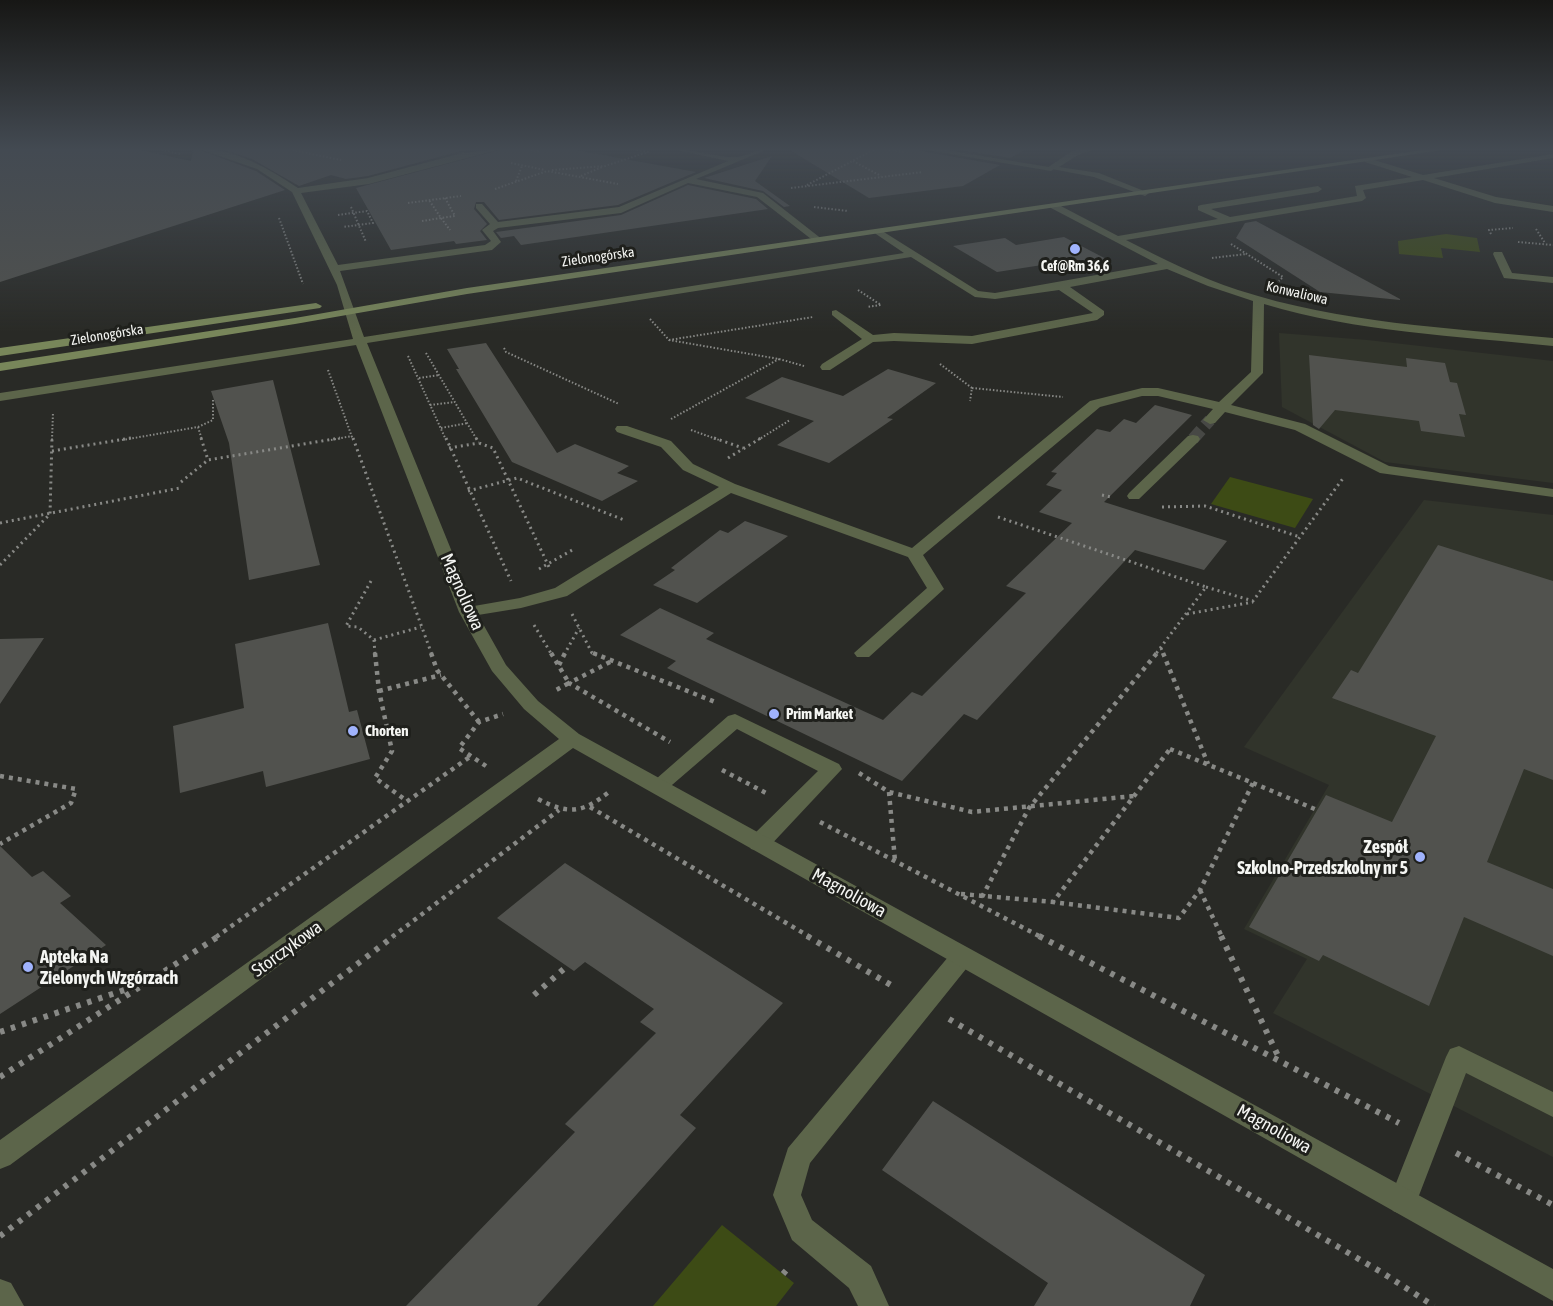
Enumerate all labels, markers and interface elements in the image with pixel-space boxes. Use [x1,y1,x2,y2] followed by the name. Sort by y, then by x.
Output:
[1068,242,1082,256] marker: Cef@Rm 36,6
[560,244,636,270] street label: Zielonogórska
[1041,259,1109,275] place label: Cef@Rm 36,6
[1265,278,1329,308] street label: Konwaliowa
[69,321,145,349] street label: Zielonogórska
[436,550,488,634] street label: Magnoliowa
[786,705,853,723] place label: Prim Market
[767,707,781,721] marker: Prim Market
[365,722,409,740] place label: Chorten
[346,724,360,738] marker: Chorten
[1237,836,1408,878] place label: Zespół Szkolno-Przedszkolny nr 5
[1413,850,1427,864] marker: Zespół Szkolno-Przedszkolny nr 5
[808,864,890,922] street label: Magnoliowa
[248,916,326,982] street label: Storczykowa
[40,946,178,988] place label: Apteka Na Zielonych Wzgórzach
[21,960,35,974] marker: Apteka Na Zielonych Wzgórzach
[1233,1100,1315,1158] street label: Magnoliowa

